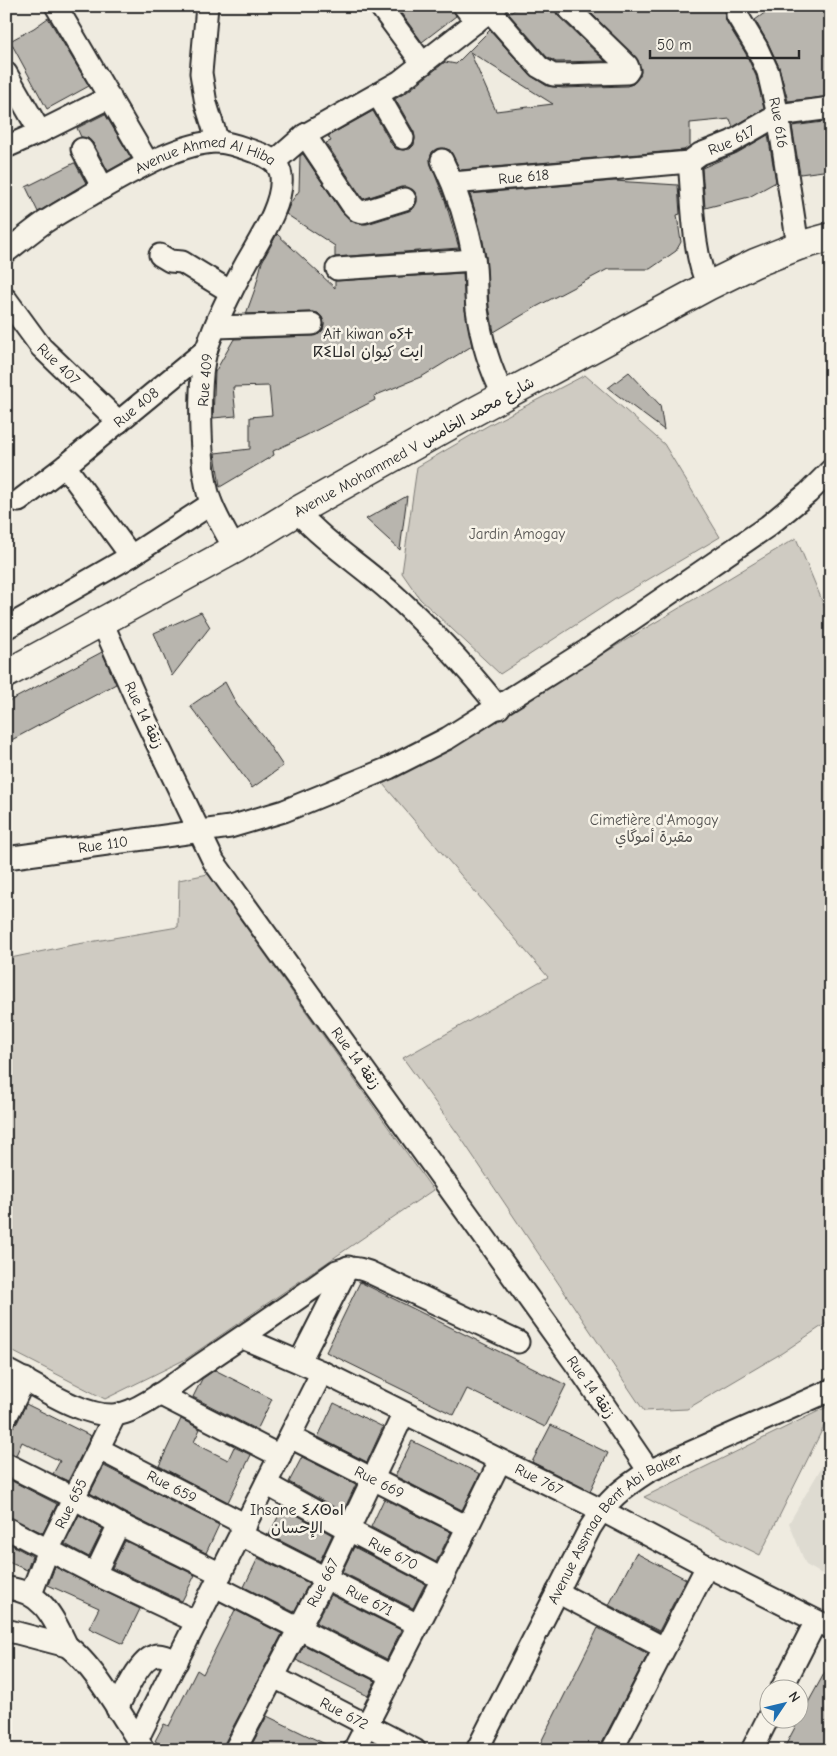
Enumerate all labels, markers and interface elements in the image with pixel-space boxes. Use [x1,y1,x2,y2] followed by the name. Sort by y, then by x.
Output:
[650,28,798,60] scale bar
[657,36,692,54] text: 50 m
[765,95,792,149] street label: Rue 616
[705,121,758,159] street label: Rue 617
[132,133,280,177] street label: Avenue Ahmed Al Hiba
[498,165,550,188] street label: Rue 618
[313,325,423,362] district label: Ait kiwan ⴰⵢⵜ ⴽⵉⵡⴰⵏ ايت كيوان
[34,339,84,389] street label: Rue 407
[194,353,216,407] street label: Rue 409
[291,373,538,522] street label: Avenue Mohammed V شارع محمد الخامس
[110,383,162,431] street label: Rue 408
[469,525,565,543] park label: Jardin Amogay
[121,679,167,751] street label: Rue 14 زنقة
[590,811,718,848] park label: Cimetière d'Amogay مقبرة أموگاي
[77,832,129,857] street label: Rue 110
[328,1024,384,1092] street label: Rue 14 زنقة
[563,1352,619,1422] street label: Rue 14 زنقة
[544,1449,685,1607] street label: Avenue Assmaa Bent Abi Baker
[512,1460,566,1499] street label: Rue 767
[351,1462,407,1502] street label: Rue 669
[144,1466,200,1507] street label: Rue 659
[51,1476,91,1532] street label: Rue 655
[250,1501,344,1538] district label: Ihsane ⵉⵃⵙⴰⵏ الإحسان
[365,1533,421,1574] street label: Rue 670
[303,1555,343,1610] street label: Rue 667
[343,1581,396,1620] street label: Rue 671
[760,1678,810,1728] north arrow
[785,1688,804,1705] text: N
[317,1693,372,1733] street label: Rue 672

